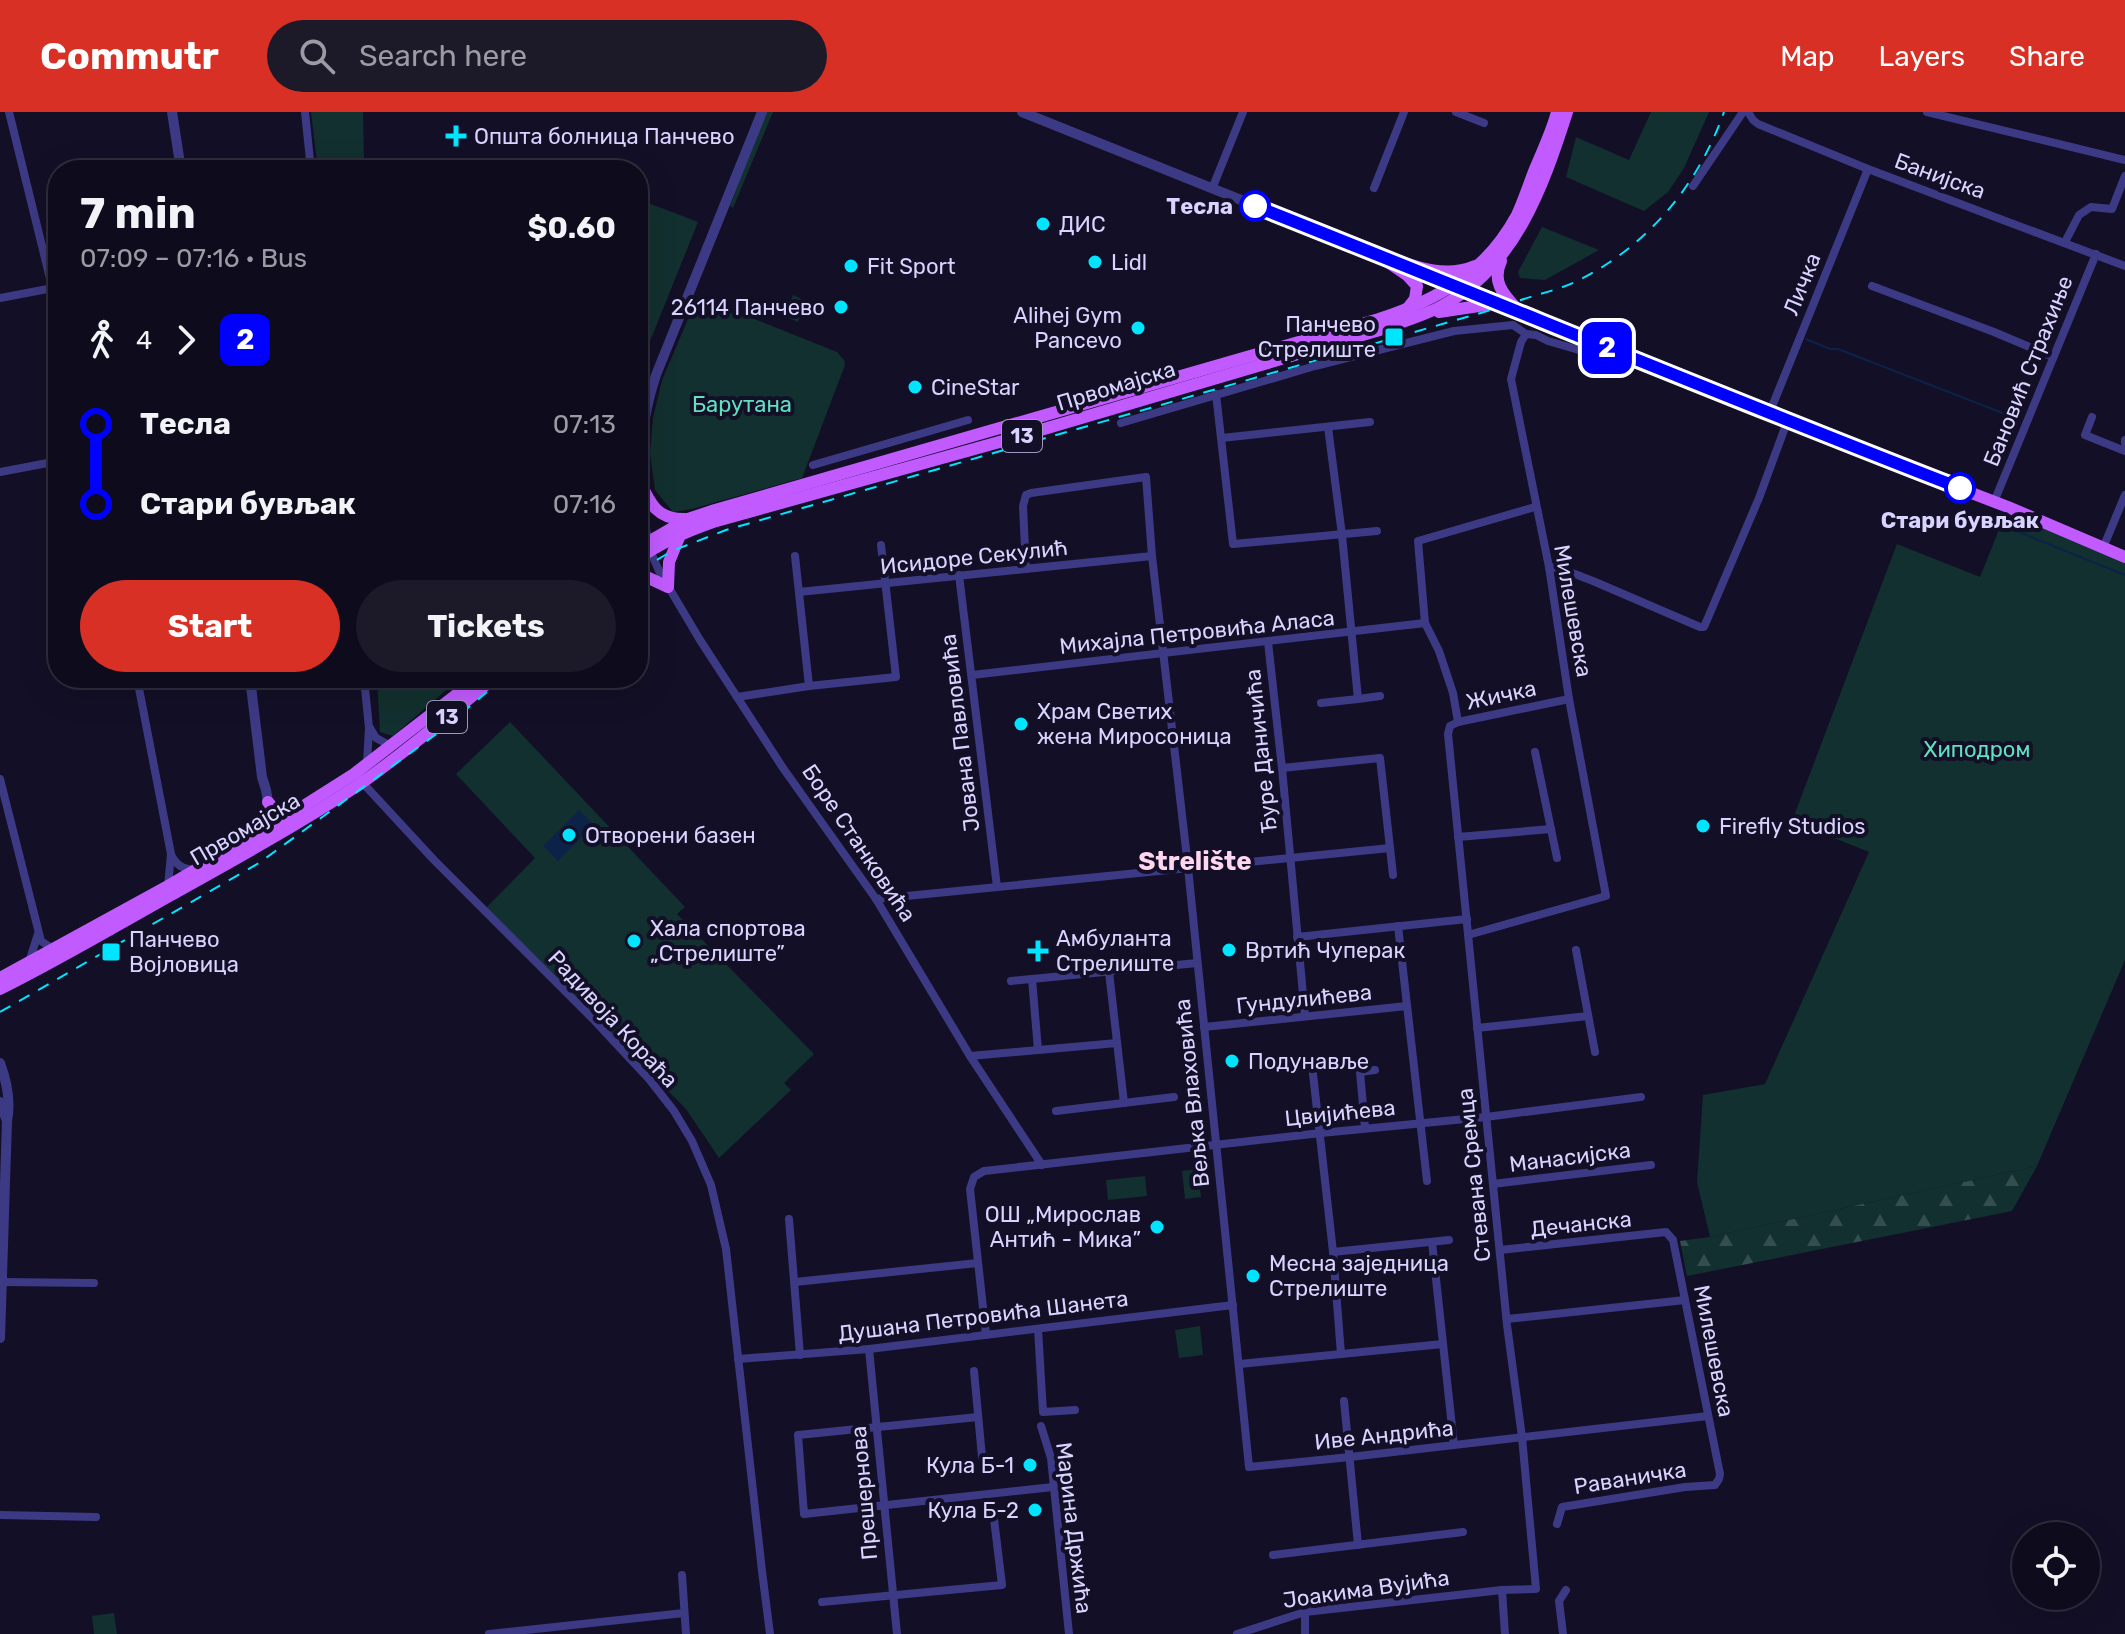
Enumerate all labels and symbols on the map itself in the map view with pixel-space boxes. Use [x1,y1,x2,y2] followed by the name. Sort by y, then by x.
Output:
[474,123,735,150] place label: Општа болница Панчево
[445,125,467,147] marker: Општа болница Панчево
[1891,147,1989,205] street label: Банијска
[1240,191,1270,221] marker: Тесла
[1166,193,1233,220] place label: Тесла
[1059,211,1106,238] place label: ДИС
[1034,215,1052,233] marker: ДИС
[1111,249,1147,276] place label: Lidl
[1777,249,1827,319] street label: Личка
[867,253,956,280] place label: Fit Sport
[1086,253,1104,271] marker: Lidl
[842,257,860,275] marker: Fit Sport
[1977,272,2079,470] street label: Бановић Страхиње
[671,294,825,321] place label: 26114 Панчево
[832,298,850,316] marker: 26114 Панчево
[1013,302,1122,354] place label: Alihej Gym Pancevo
[1258,311,1376,363] place label: Панчево Стрелиште
[1129,319,1147,337] marker: Alihej Gym Pancevo
[1581,322,1633,374] line badge: 2
[1383,326,1405,348] marker: Панчево Стрелиште
[1053,355,1179,417] street label: Првомајска
[931,374,1020,401] place label: CineStar
[906,378,924,396] marker: CineStar
[692,391,792,418] park label: Барутана
[1002,420,1042,452] road number: 13
[1945,473,1975,503] marker: Стари бувљак
[1881,507,2039,534] place label: Стари бувљак
[879,534,1069,580] street label: Исидоре Секулић
[1548,543,1598,679] street label: Милешевска
[1058,604,1336,660] street label: Михајла Петровића Аласа
[934,633,986,833] street label: Јована Павловића
[1239,668,1283,834] street label: Ђуре Даничића
[1463,674,1539,716] street label: Жичка
[1037,698,1232,750] place label: Храм Светих жена Миросоница
[427,701,467,733] road number: 13
[1012,715,1030,733] marker: Храм Светих жена Миросоница
[1924,736,2030,763] park label: Хиподром
[796,759,922,927] street label: Боре Станковића
[185,787,305,871] street label: Првомајска
[1719,813,1865,840] place label: Firefly Studios
[1694,817,1712,835] marker: Firefly Studios
[585,822,756,849] place label: Отворени базен
[560,826,578,844] marker: Отворени базен
[1138,846,1252,877] district label: Strelište
[650,915,806,967] place label: Хала спортова „Стрелиште”
[1056,925,1174,977] place label: Амбуланта Стрелиште
[129,926,239,978] place label: Панчево Војловица
[625,932,643,950] marker: Хала спортова „Стрелиште”
[1245,937,1405,964] place label: Вртић Чуперак
[1027,940,1049,962] marker: Амбуланта Стрелиште
[100,941,122,963] marker: Панчево Војловица
[1220,941,1238,959] marker: Вртић Чуперак
[542,945,684,1093] street label: Радивоја Кораћа
[1235,978,1373,1020] street label: Гундулићева
[1169,998,1215,1188] street label: Вељка Влаховића
[1248,1048,1369,1075] place label: Подунавље
[1223,1052,1241,1070] marker: Подунавље
[1451,1087,1497,1263] street label: Стевана Сремца
[1283,1094,1397,1132] street label: Цвијићева
[1508,1136,1632,1178] street label: Манасијска
[985,1201,1141,1253] place label: ОШ „Мирослав Антић - Мика”
[1529,1205,1633,1243] street label: Дечанска
[1148,1218,1166,1236] marker: ОШ „Мирослав Антић - Мика”
[1269,1250,1449,1302] place label: Месна заједница Стрелиште
[1244,1267,1262,1285] marker: Месна заједница Стрелиште
[1688,1283,1740,1419] street label: Милешевска
[836,1285,1130,1347] street label: Душана Петровића Шанета
[1313,1414,1455,1456] street label: Иве Андрића
[845,1425,883,1561] street label: Прешернова
[1050,1441,1098,1615] street label: Марина Држића
[926,1452,1014,1479] place label: Кула Б-1
[1021,1456,1039,1474] marker: Кула Б-1
[1572,1456,1688,1500] street label: Раваничка
[928,1497,1019,1524] place label: Кула Б-2
[1026,1501,1044,1519] marker: Кула Б-2
[1281,1564,1451,1614] street label: Јоакима Вујића

